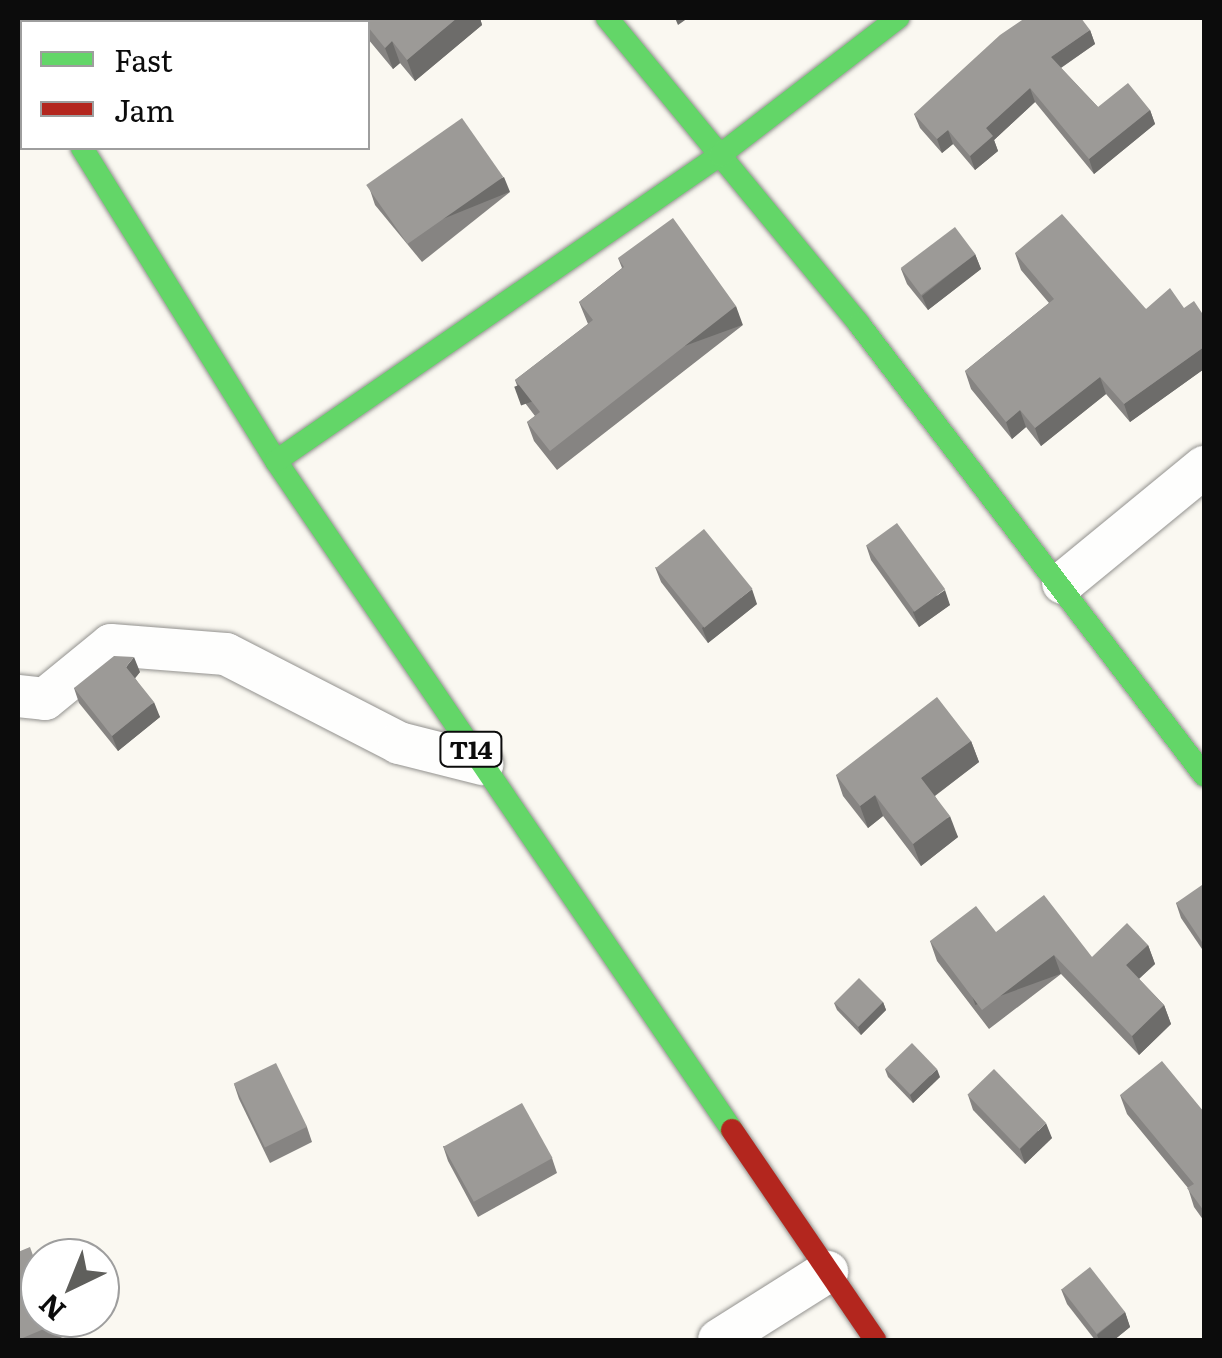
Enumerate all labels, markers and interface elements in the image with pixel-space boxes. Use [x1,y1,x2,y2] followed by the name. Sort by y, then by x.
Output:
[20,20,370,150] legend
[114,37,173,81] text: Fast
[114,87,174,131] text: Jam
[438,729,504,769] road number: T14
[20,1238,120,1338] north arrow
[28,1285,74,1332] text: N

